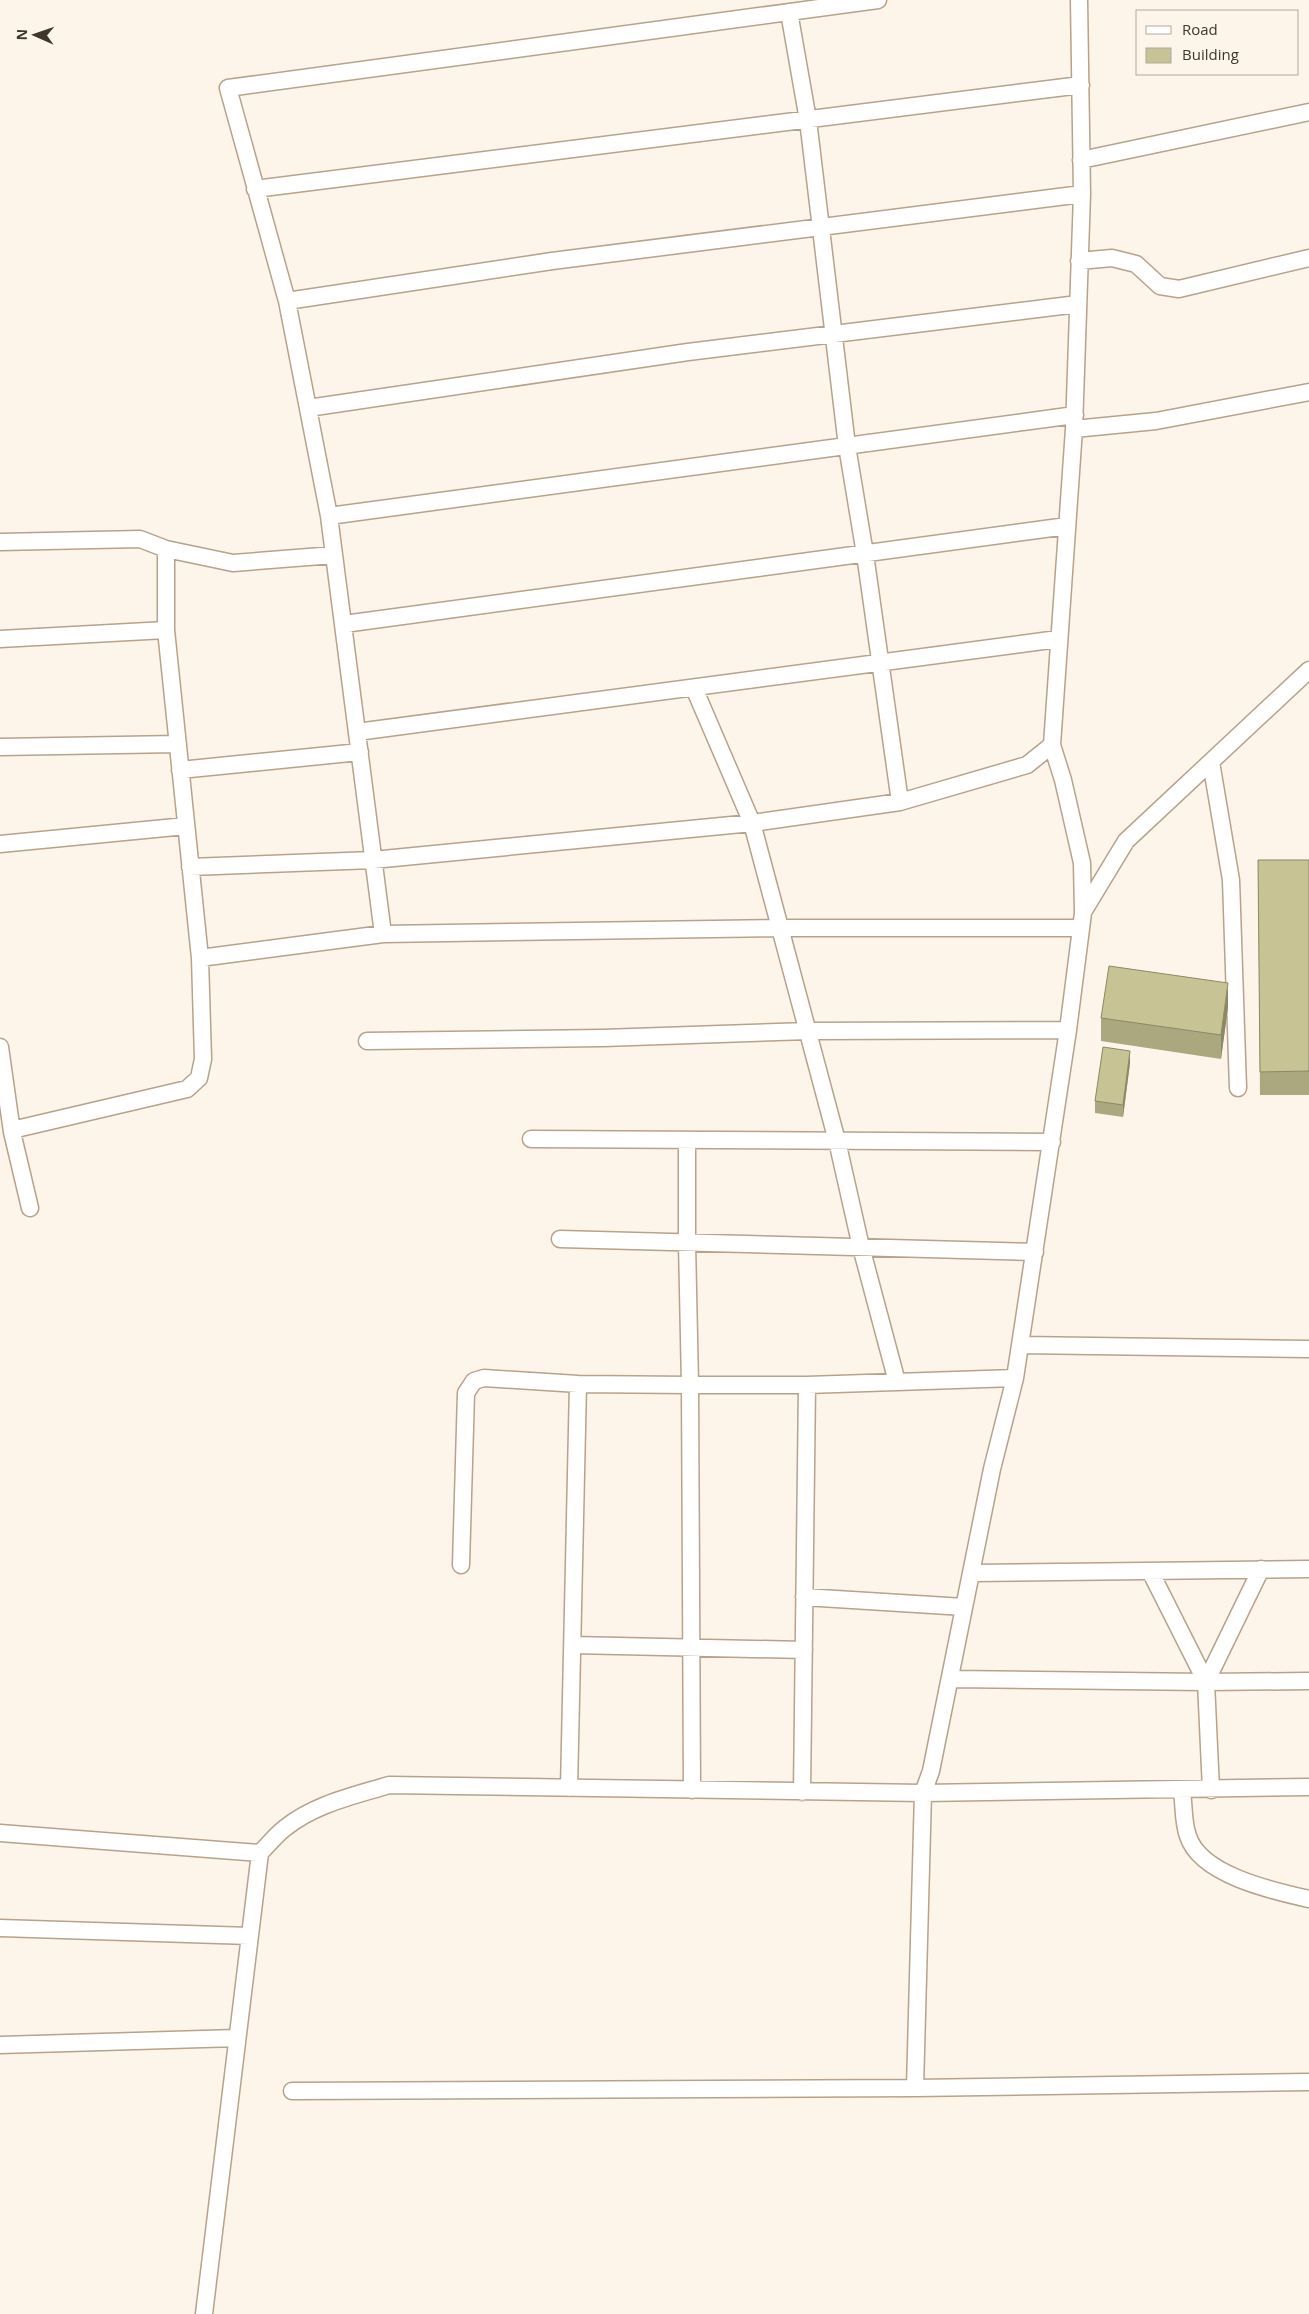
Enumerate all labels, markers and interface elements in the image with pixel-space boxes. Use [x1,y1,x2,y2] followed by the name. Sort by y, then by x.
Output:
[10,10,60,60] north arrow
[1136,10,1299,75] legend
[1182,19,1218,39] text: Road
[12,29,31,41] text: N
[1182,44,1239,64] text: Building

